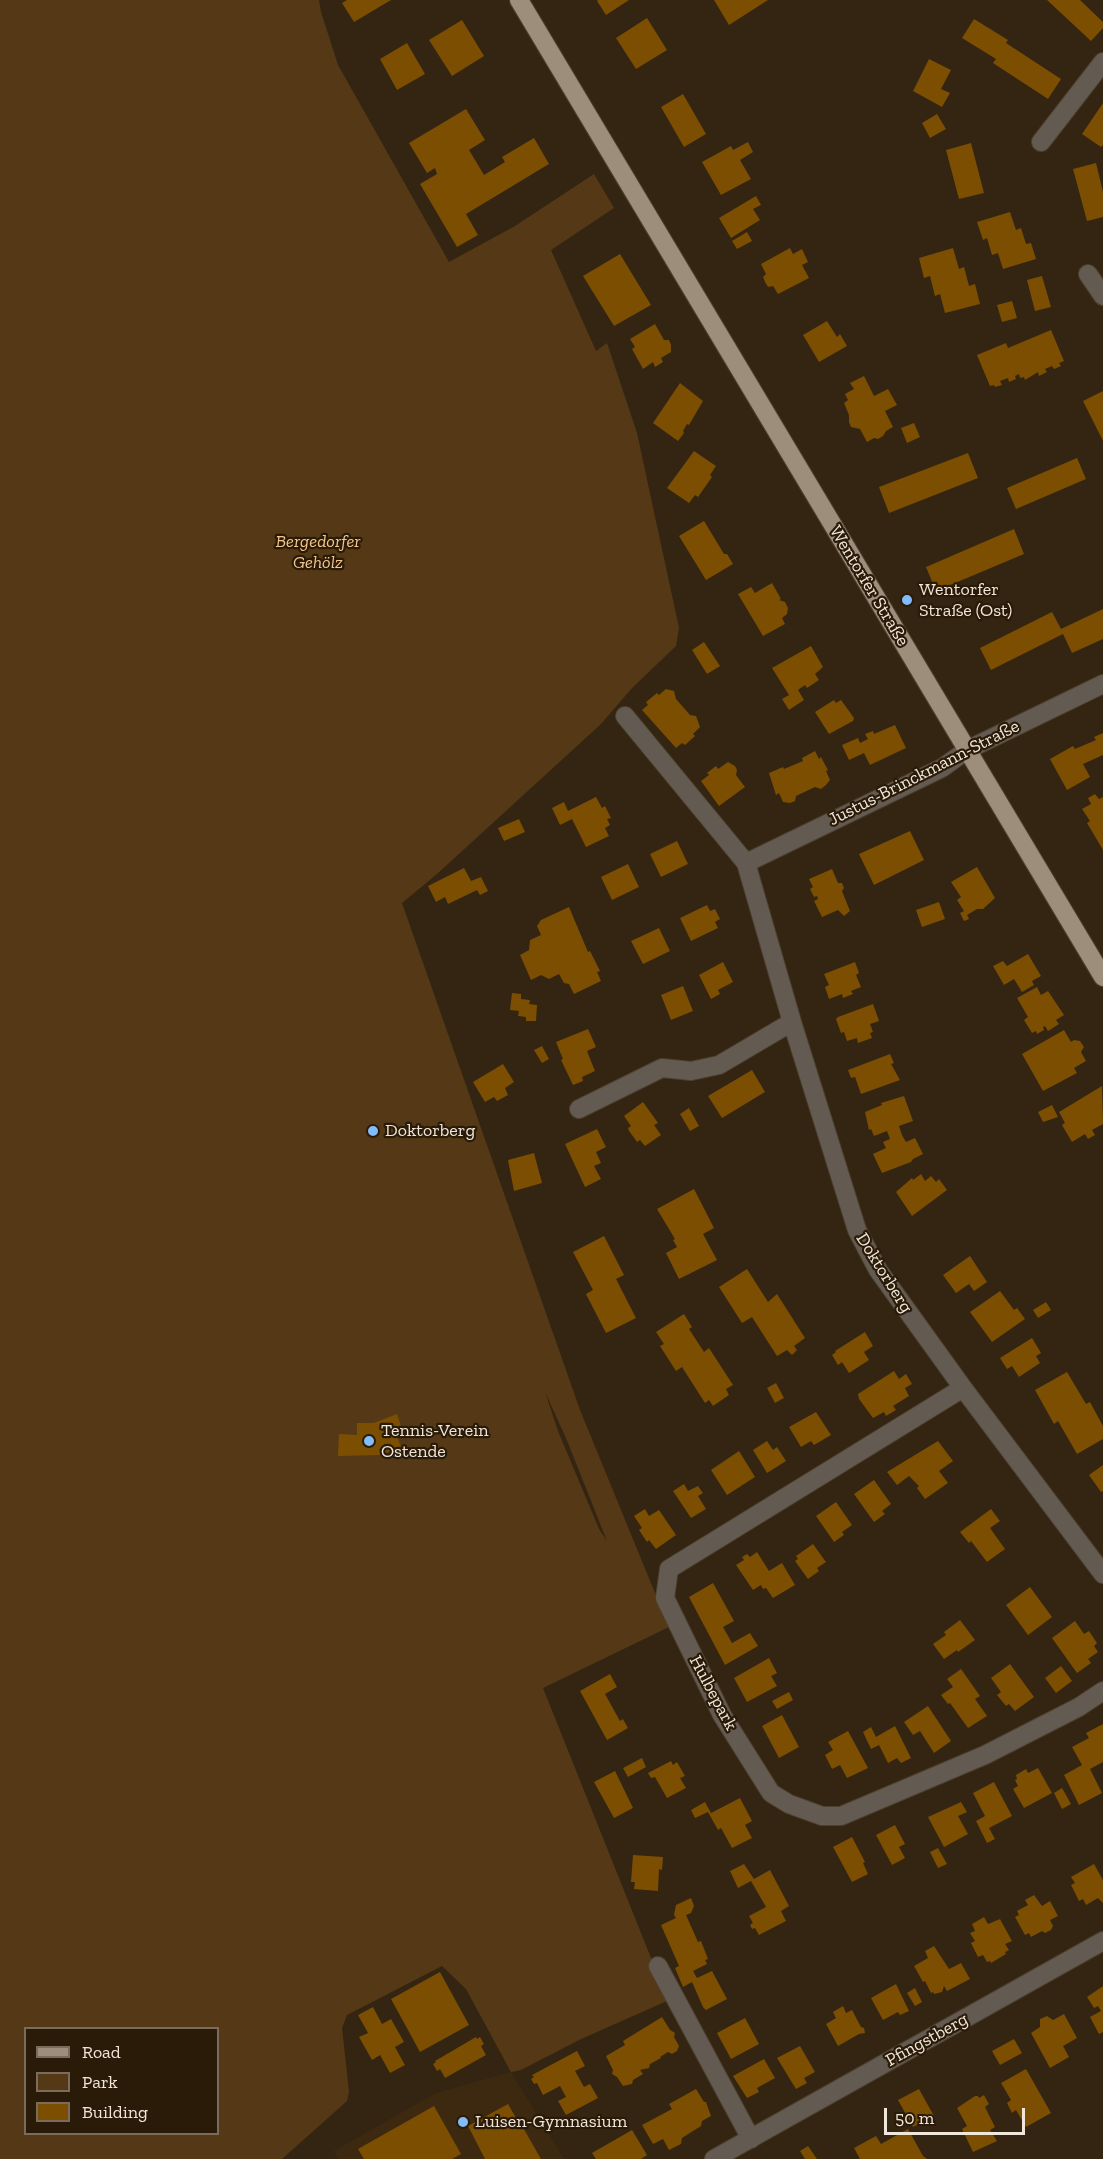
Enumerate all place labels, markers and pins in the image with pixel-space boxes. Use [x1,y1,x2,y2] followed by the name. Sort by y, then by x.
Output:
[919,579,1012,622] place label: Wentorfer Straße (Ost)
[900,593,914,607] marker: Wentorfer Straße (Ost)
[385,1120,475,1142] place label: Doktorberg
[366,1124,380,1138] marker: Doktorberg
[381,1420,489,1462] place label: Tennis-Verein Ostende
[362,1434,376,1448] marker: Tennis-Verein Ostende
[475,2111,627,2133] place label: Luisen-Gymnasium
[456,2115,470,2129] marker: Luisen-Gymnasium

